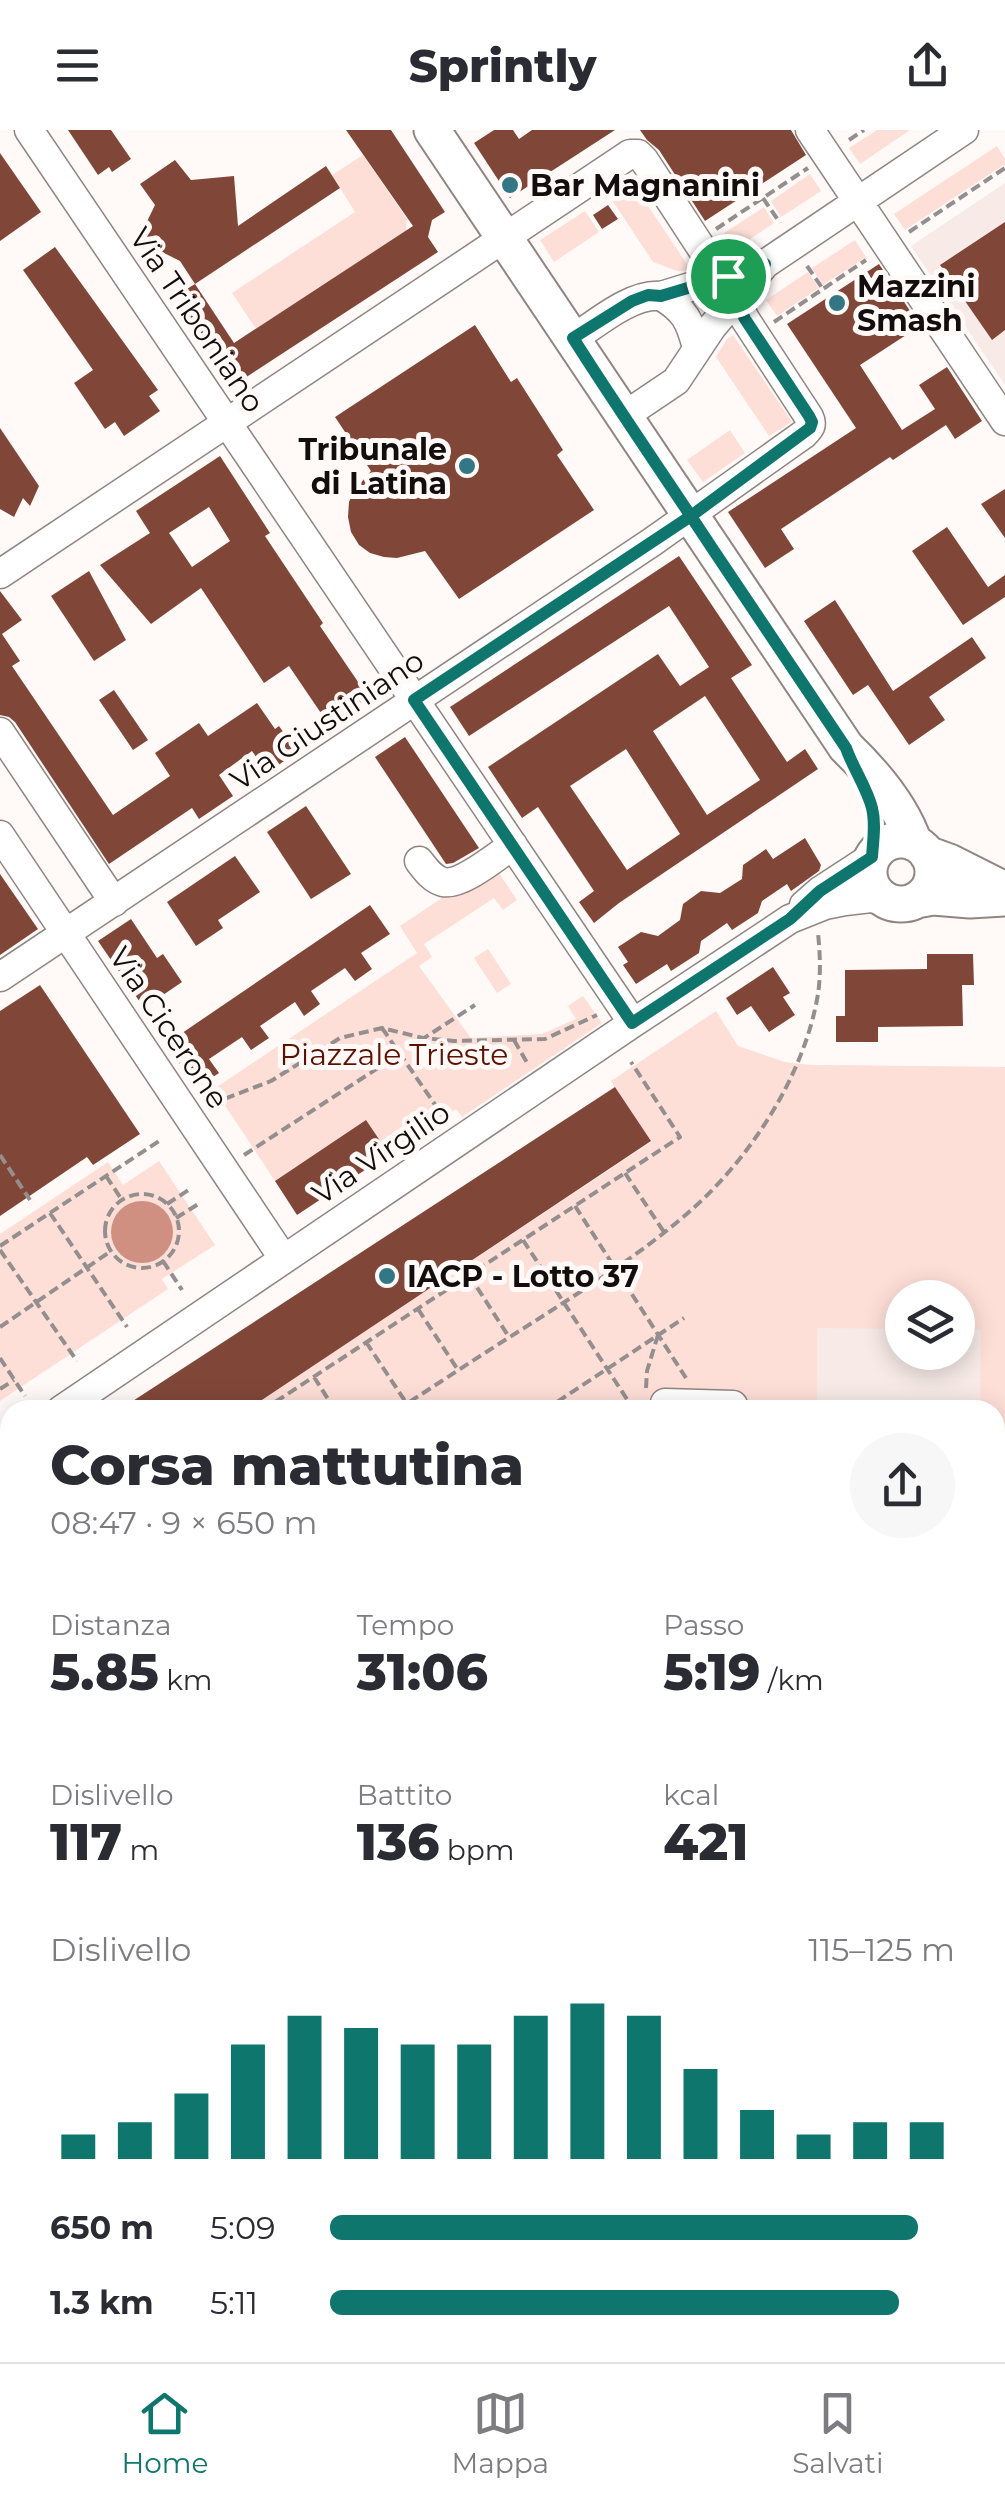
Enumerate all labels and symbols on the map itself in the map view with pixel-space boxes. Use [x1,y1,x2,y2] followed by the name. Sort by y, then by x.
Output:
[530,167,760,204] place label: Bar Magnanini
[499,174,521,196] marker: Bar Magnanini
[122,221,272,419] street label: Via Triboniano
[686,234,771,319] pin
[857,268,976,339] place label: Mazzini Smash
[826,292,848,314] marker: Mazzini Smash
[298,431,447,502] place label: Tribunale di Latina
[456,455,478,477] marker: Tribunale di Latina
[223,642,431,798] street label: Via Giustiniano
[101,940,237,1116] street label: Via Cicerone
[280,1036,508,1073] park label: Piazzale Trieste
[305,1094,457,1212] street label: Via Virgilio
[407,1258,639,1295] place label: IACP - Lotto 37
[376,1265,398,1287] marker: IACP - Lotto 37

